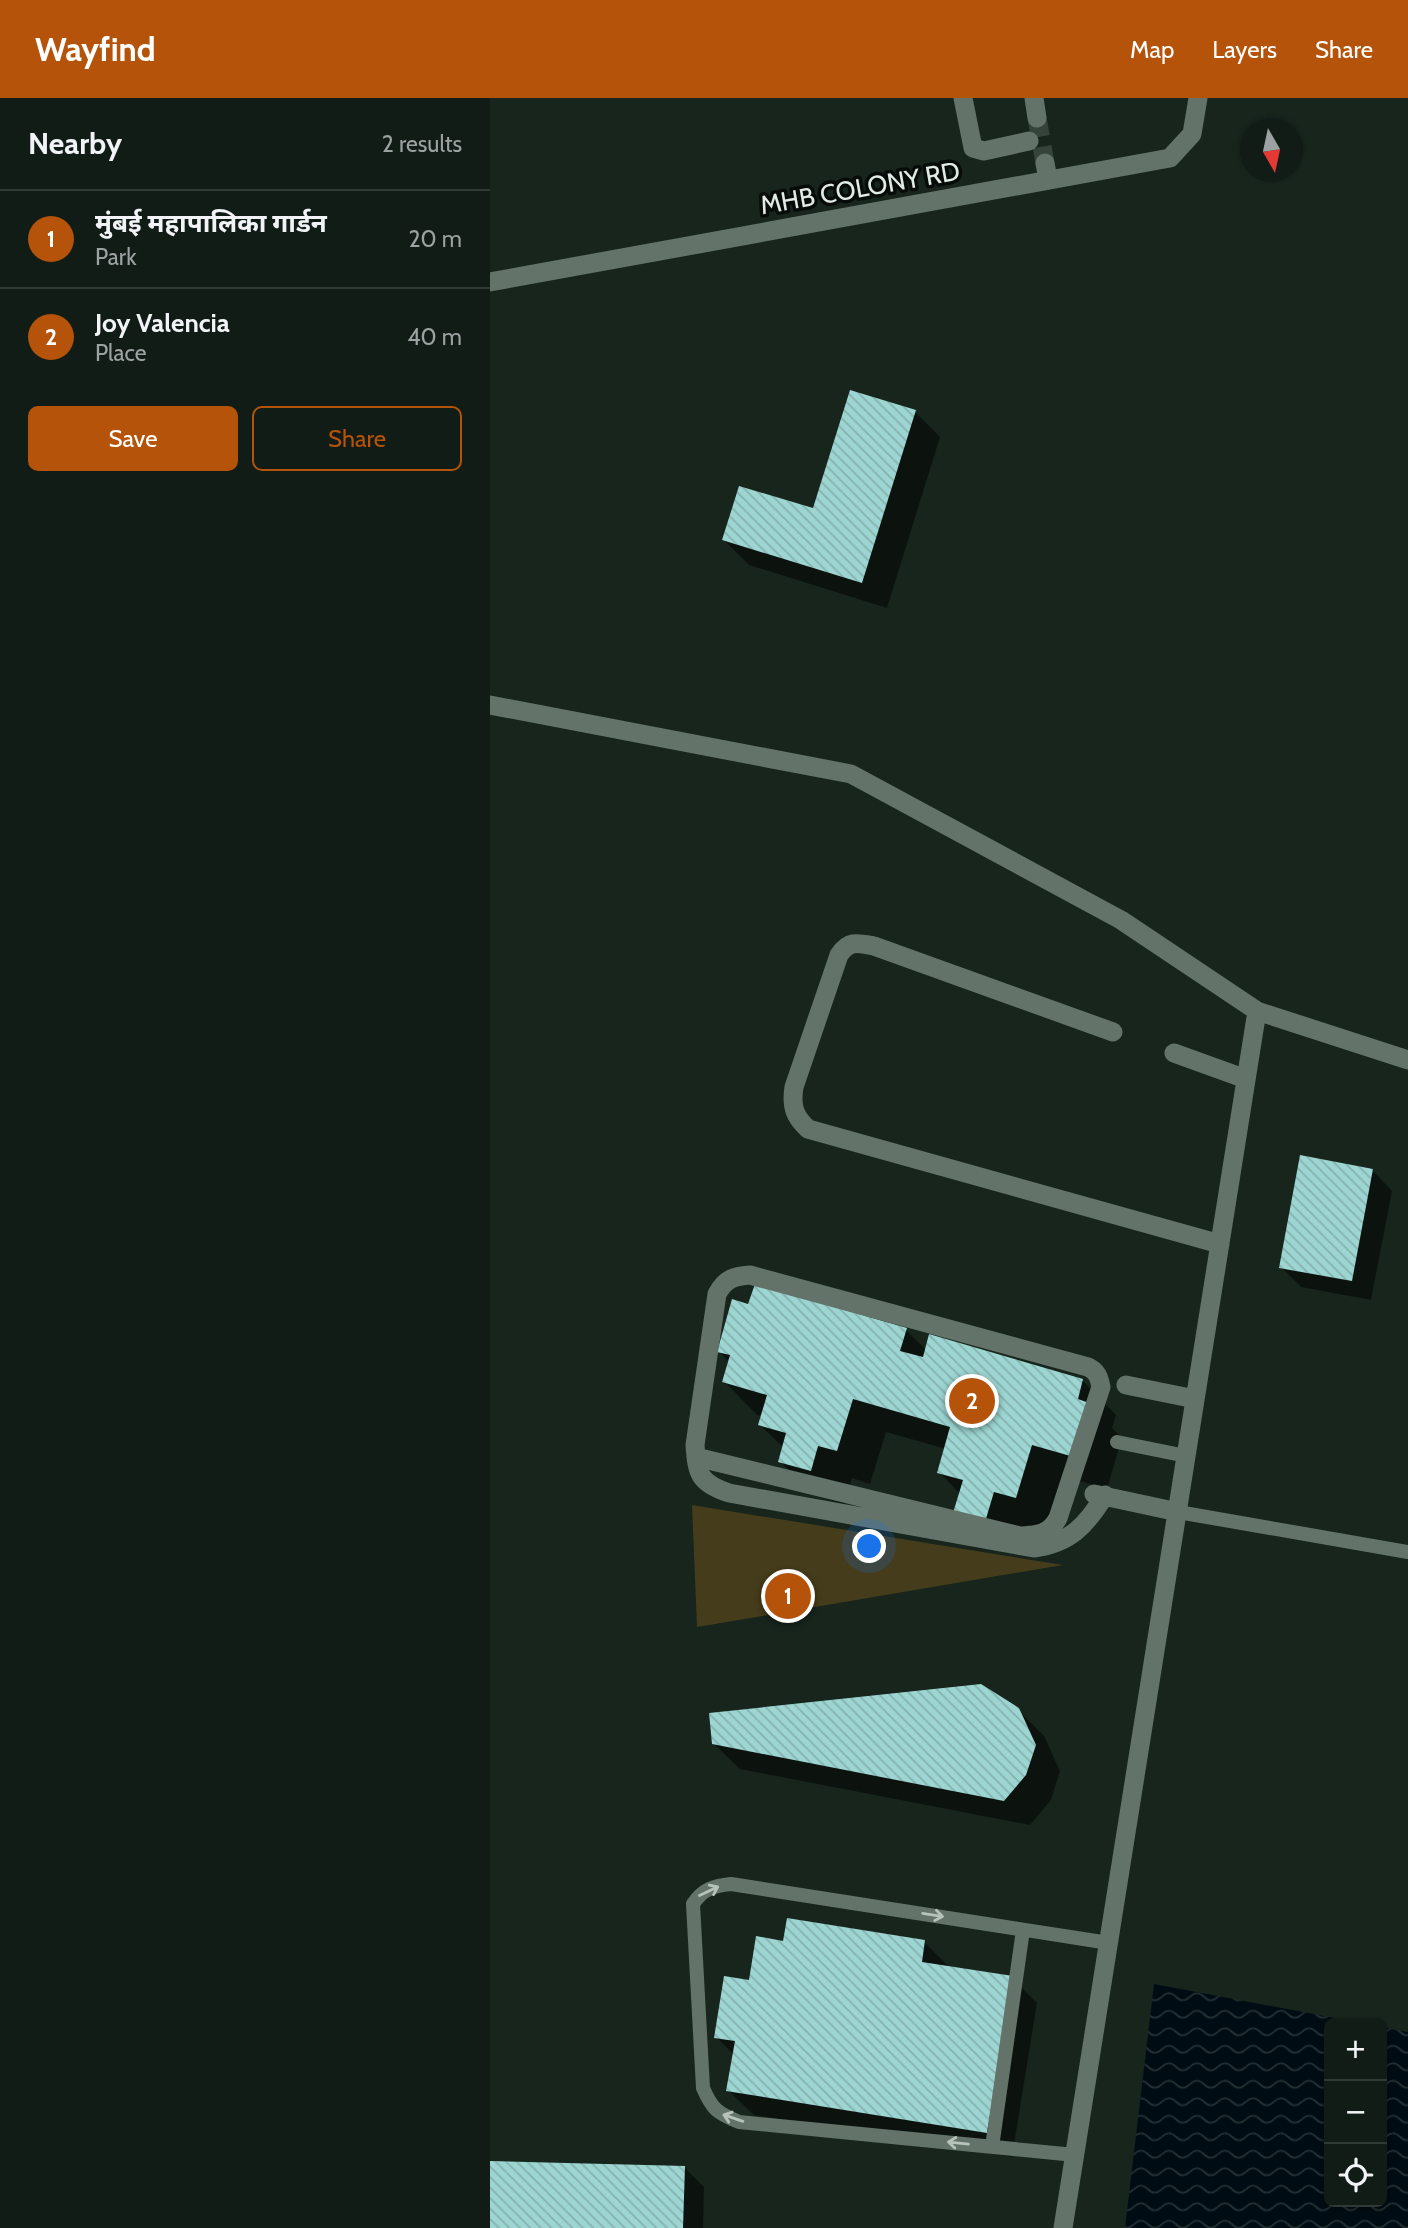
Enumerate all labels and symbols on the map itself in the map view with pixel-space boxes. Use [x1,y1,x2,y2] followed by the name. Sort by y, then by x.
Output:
[1240,119,1303,182] north arrow
[758,155,962,221] street label: MHB COLONY RD
[949,1375,995,1427] pin: 2
[852,1529,886,1563] your location
[765,1570,811,1622] pin: 1
[698,1883,719,1897] one-way arrow
[921,1909,944,1922] one-way arrow
[722,2111,744,2123] one-way arrow
[947,2137,970,2150] one-way arrow

